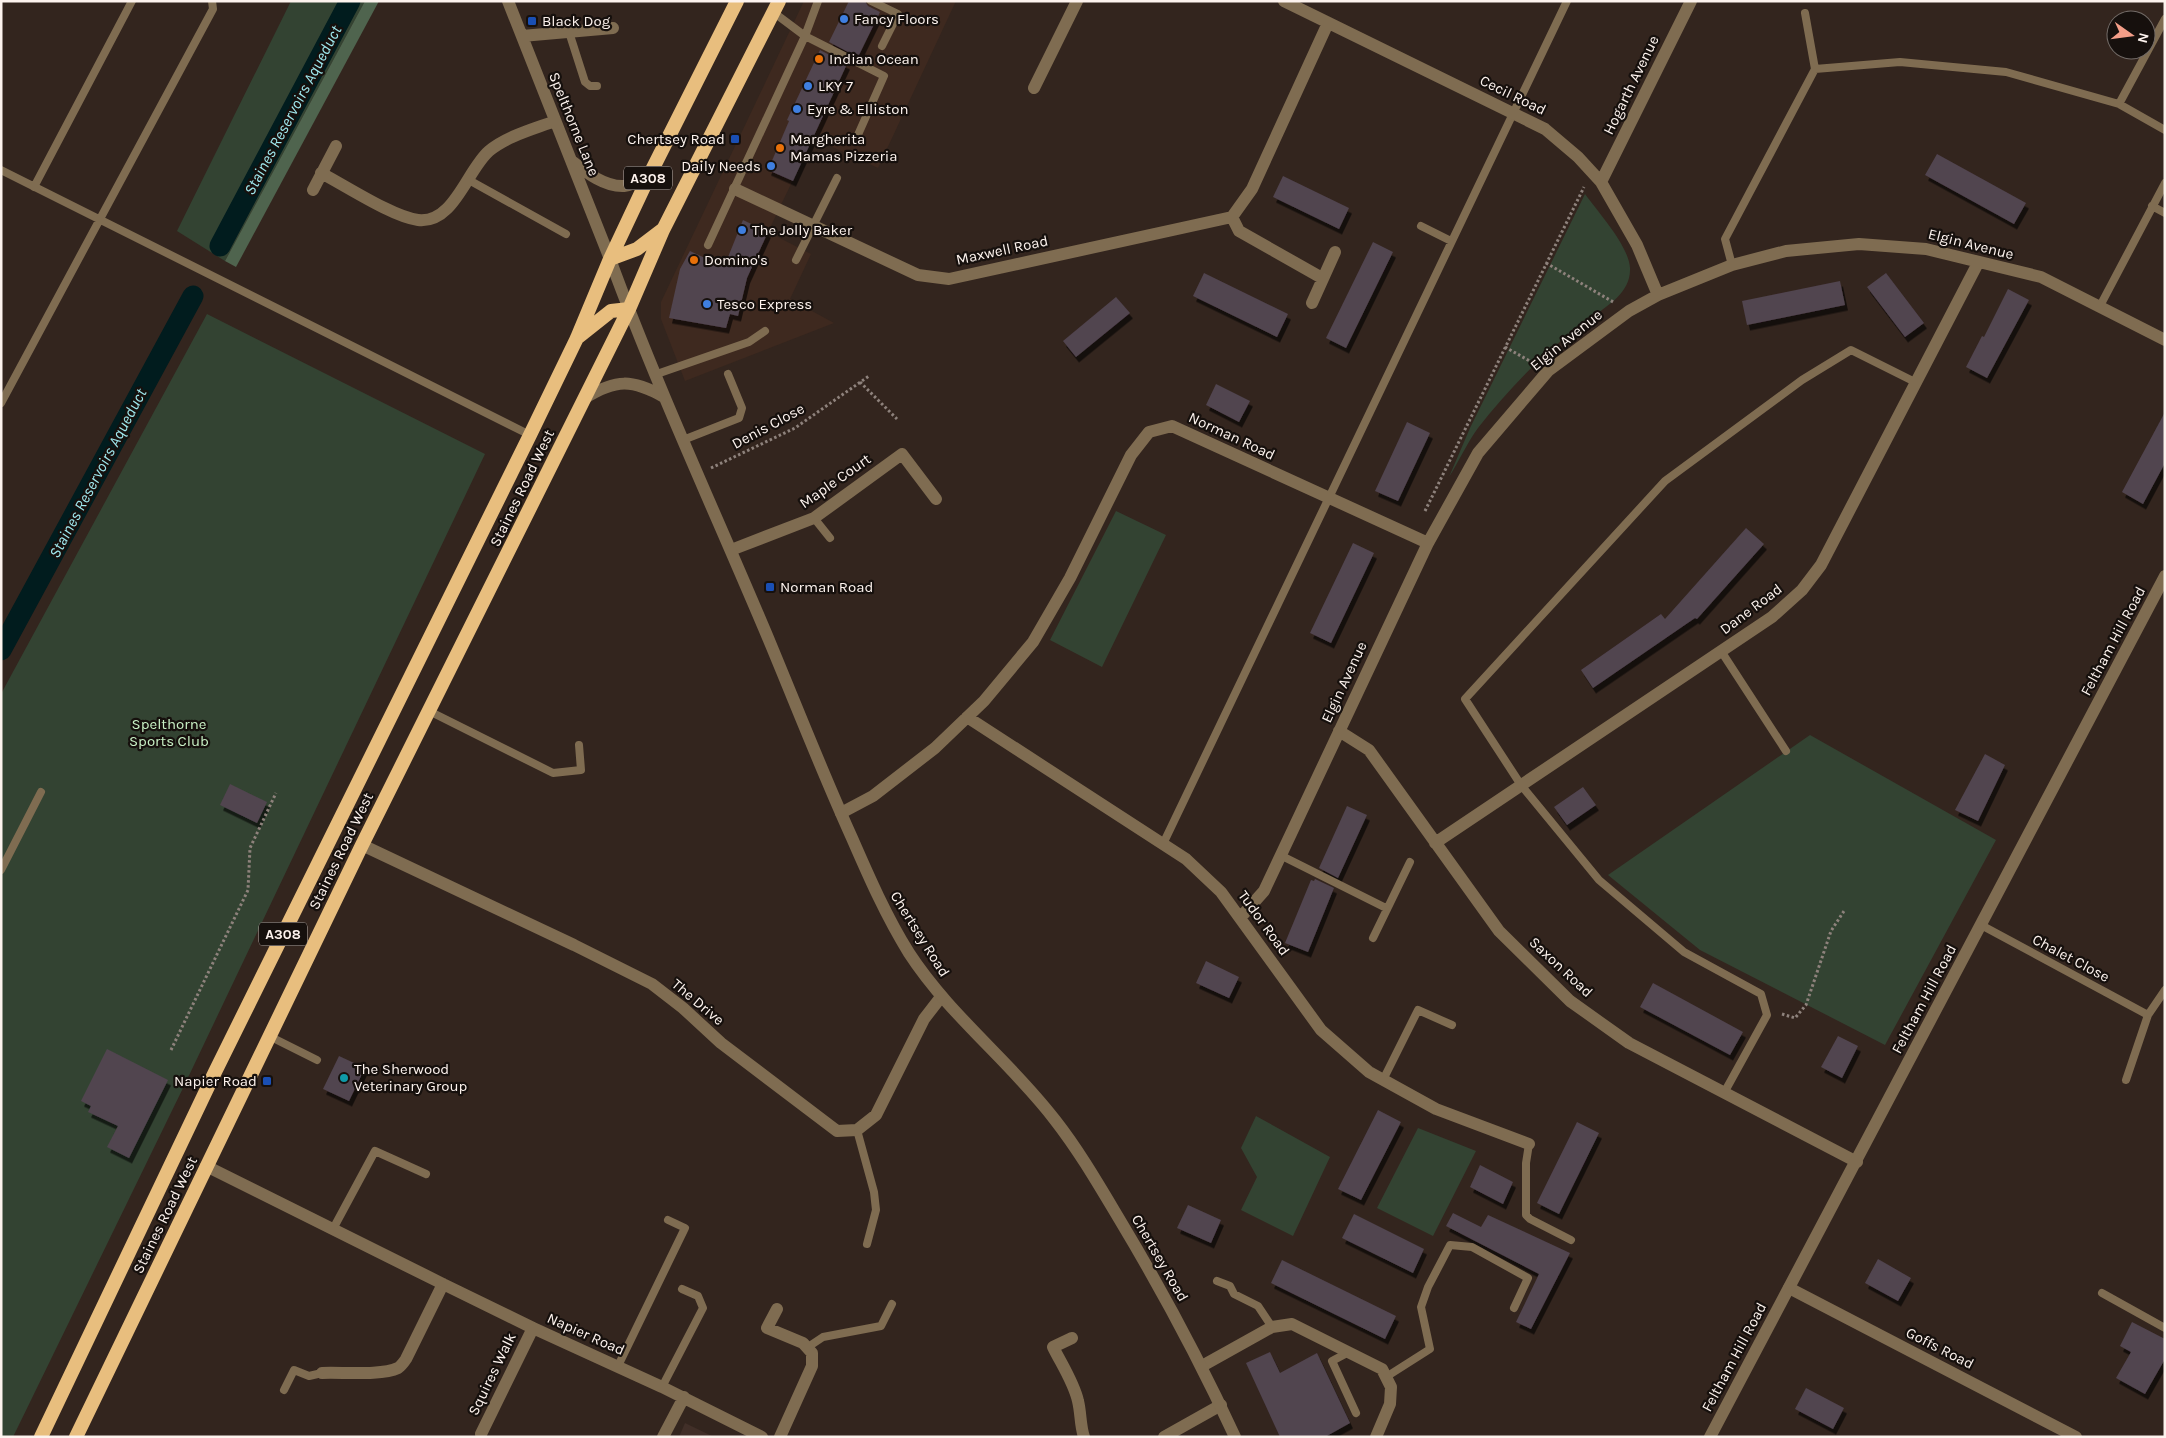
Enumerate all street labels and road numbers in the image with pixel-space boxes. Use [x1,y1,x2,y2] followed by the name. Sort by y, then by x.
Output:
[1599,33,1663,137] street label: Hogarth Avenue
[545,69,603,179] street label: Spelthorne Lane
[1477,71,1549,119] street label: Cecil Road
[624,167,672,190] road number: A308
[1926,225,2016,263] street label: Elgin Avenue
[954,231,1050,269] street label: Maxwell Road
[1526,305,1606,375] street label: Elgin Avenue
[729,399,807,453] street label: Denis Close
[1186,408,1278,464] street label: Norman Road
[486,426,558,549] street label: Staines Road West
[796,450,874,512] street label: Maple Court
[1716,580,1786,638] street label: Dane Road
[2077,583,2149,699] street label: Feltham Hill Road
[1317,639,1371,725] street label: Elgin Avenue
[305,789,377,912] street label: Staines Road West
[1234,887,1294,959] street label: Tudor Road
[886,888,954,980] street label: Chertsey Road
[259,922,307,946] road number: A308
[2029,930,2113,986] street label: Chalet Close
[1525,933,1597,1001] street label: Saxon Road
[1888,941,1960,1057] street label: Feltham Hill Road
[668,975,728,1029] street label: The Drive
[129,1153,201,1276] street label: Staines Road West
[1128,1211,1192,1305] street label: Chertsey Road
[1698,1299,1770,1415] street label: Feltham Hill Road
[544,1309,628,1359] street label: Napier Road
[1903,1323,1977,1373] street label: Goffs Road
[464,1330,520,1418] street label: Squires Walk

